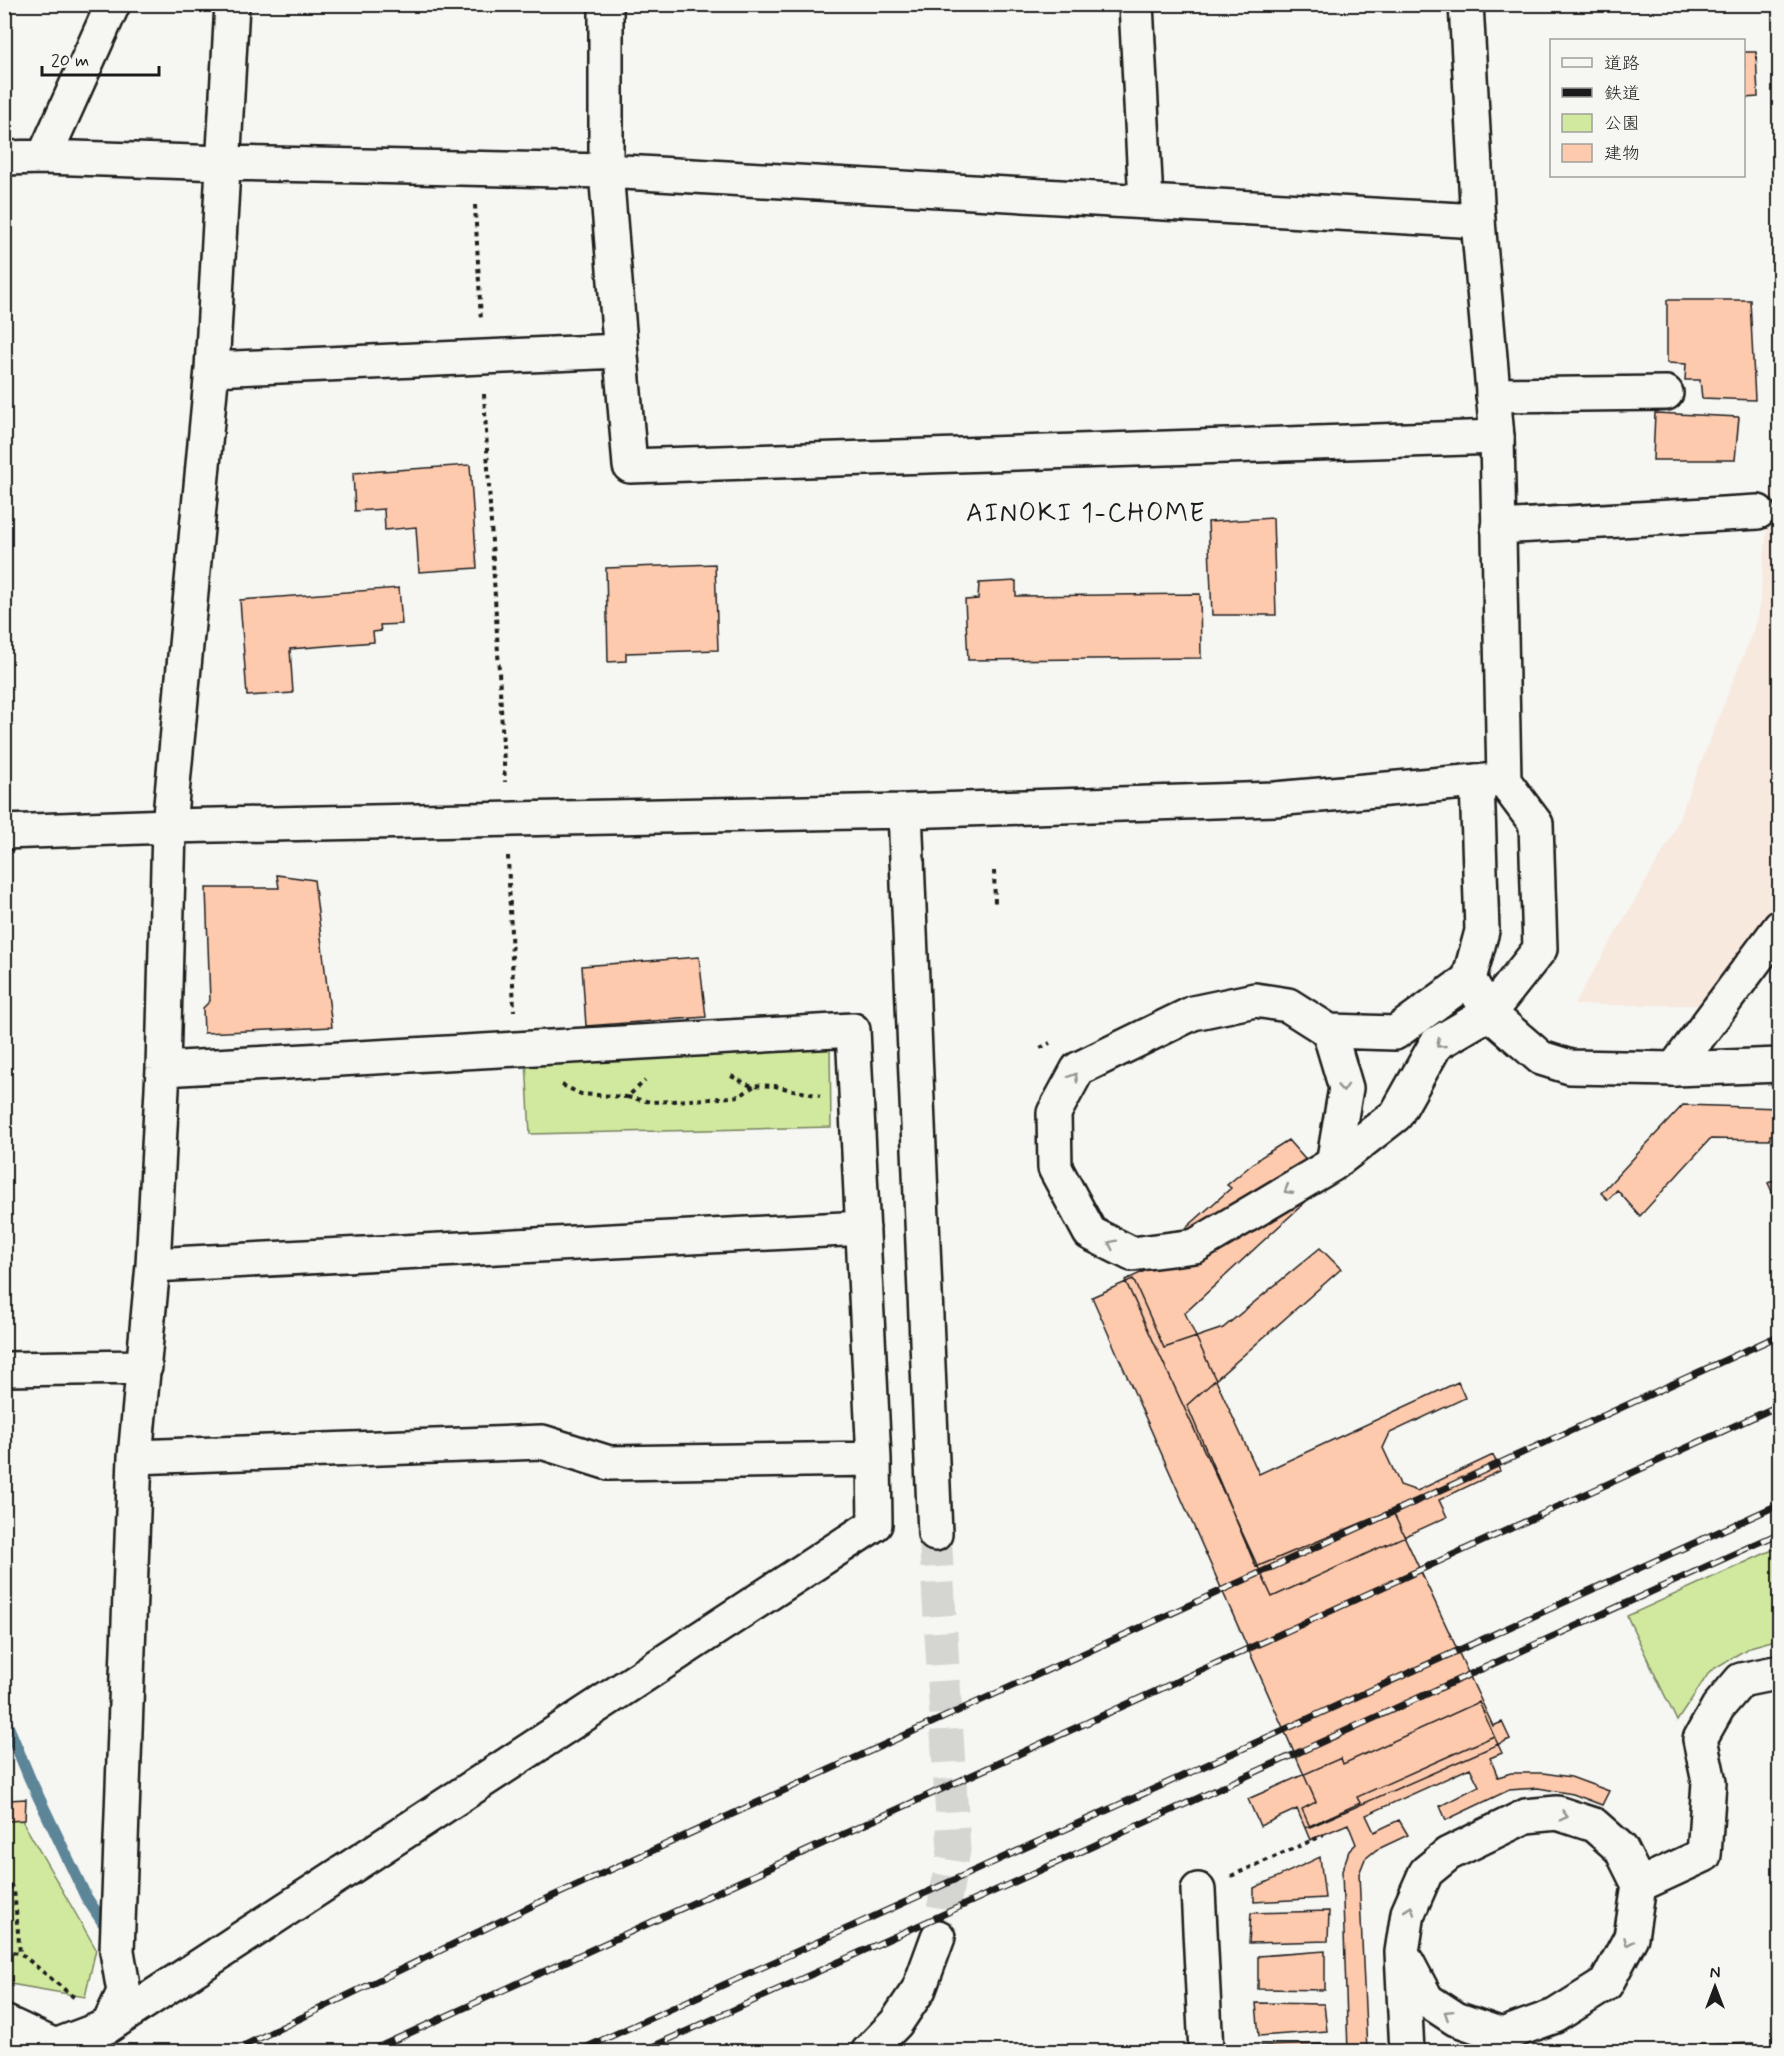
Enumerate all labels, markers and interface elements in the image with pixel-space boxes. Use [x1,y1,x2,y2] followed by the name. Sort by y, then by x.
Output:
[42,39,159,77] scale bar
[1550,39,1745,177] legend
[51,49,89,73] text: 20 m
[1604,52,1640,76] text: 道路
[1604,82,1640,106] text: 鉄道
[1604,112,1640,136] text: 公園
[1604,142,1640,166] text: 建物
[966,497,1206,531] district label: AINOKI 1-CHOME
[1436,1037,1447,1048] one-way arrow
[1067,1072,1078,1083] one-way arrow
[1337,1084,1350,1093] one-way arrow
[1284,1183,1294,1195] one-way arrow
[1107,1240,1118,1252] one-way arrow
[1558,1809,1569,1821] one-way arrow
[1403,1905,1415,1916] one-way arrow
[1623,1936,1635,1947] one-way arrow
[1685,1957,1745,2017] north arrow
[1710,1963,1720,1984] text: N
[1444,2009,1454,2021] one-way arrow

